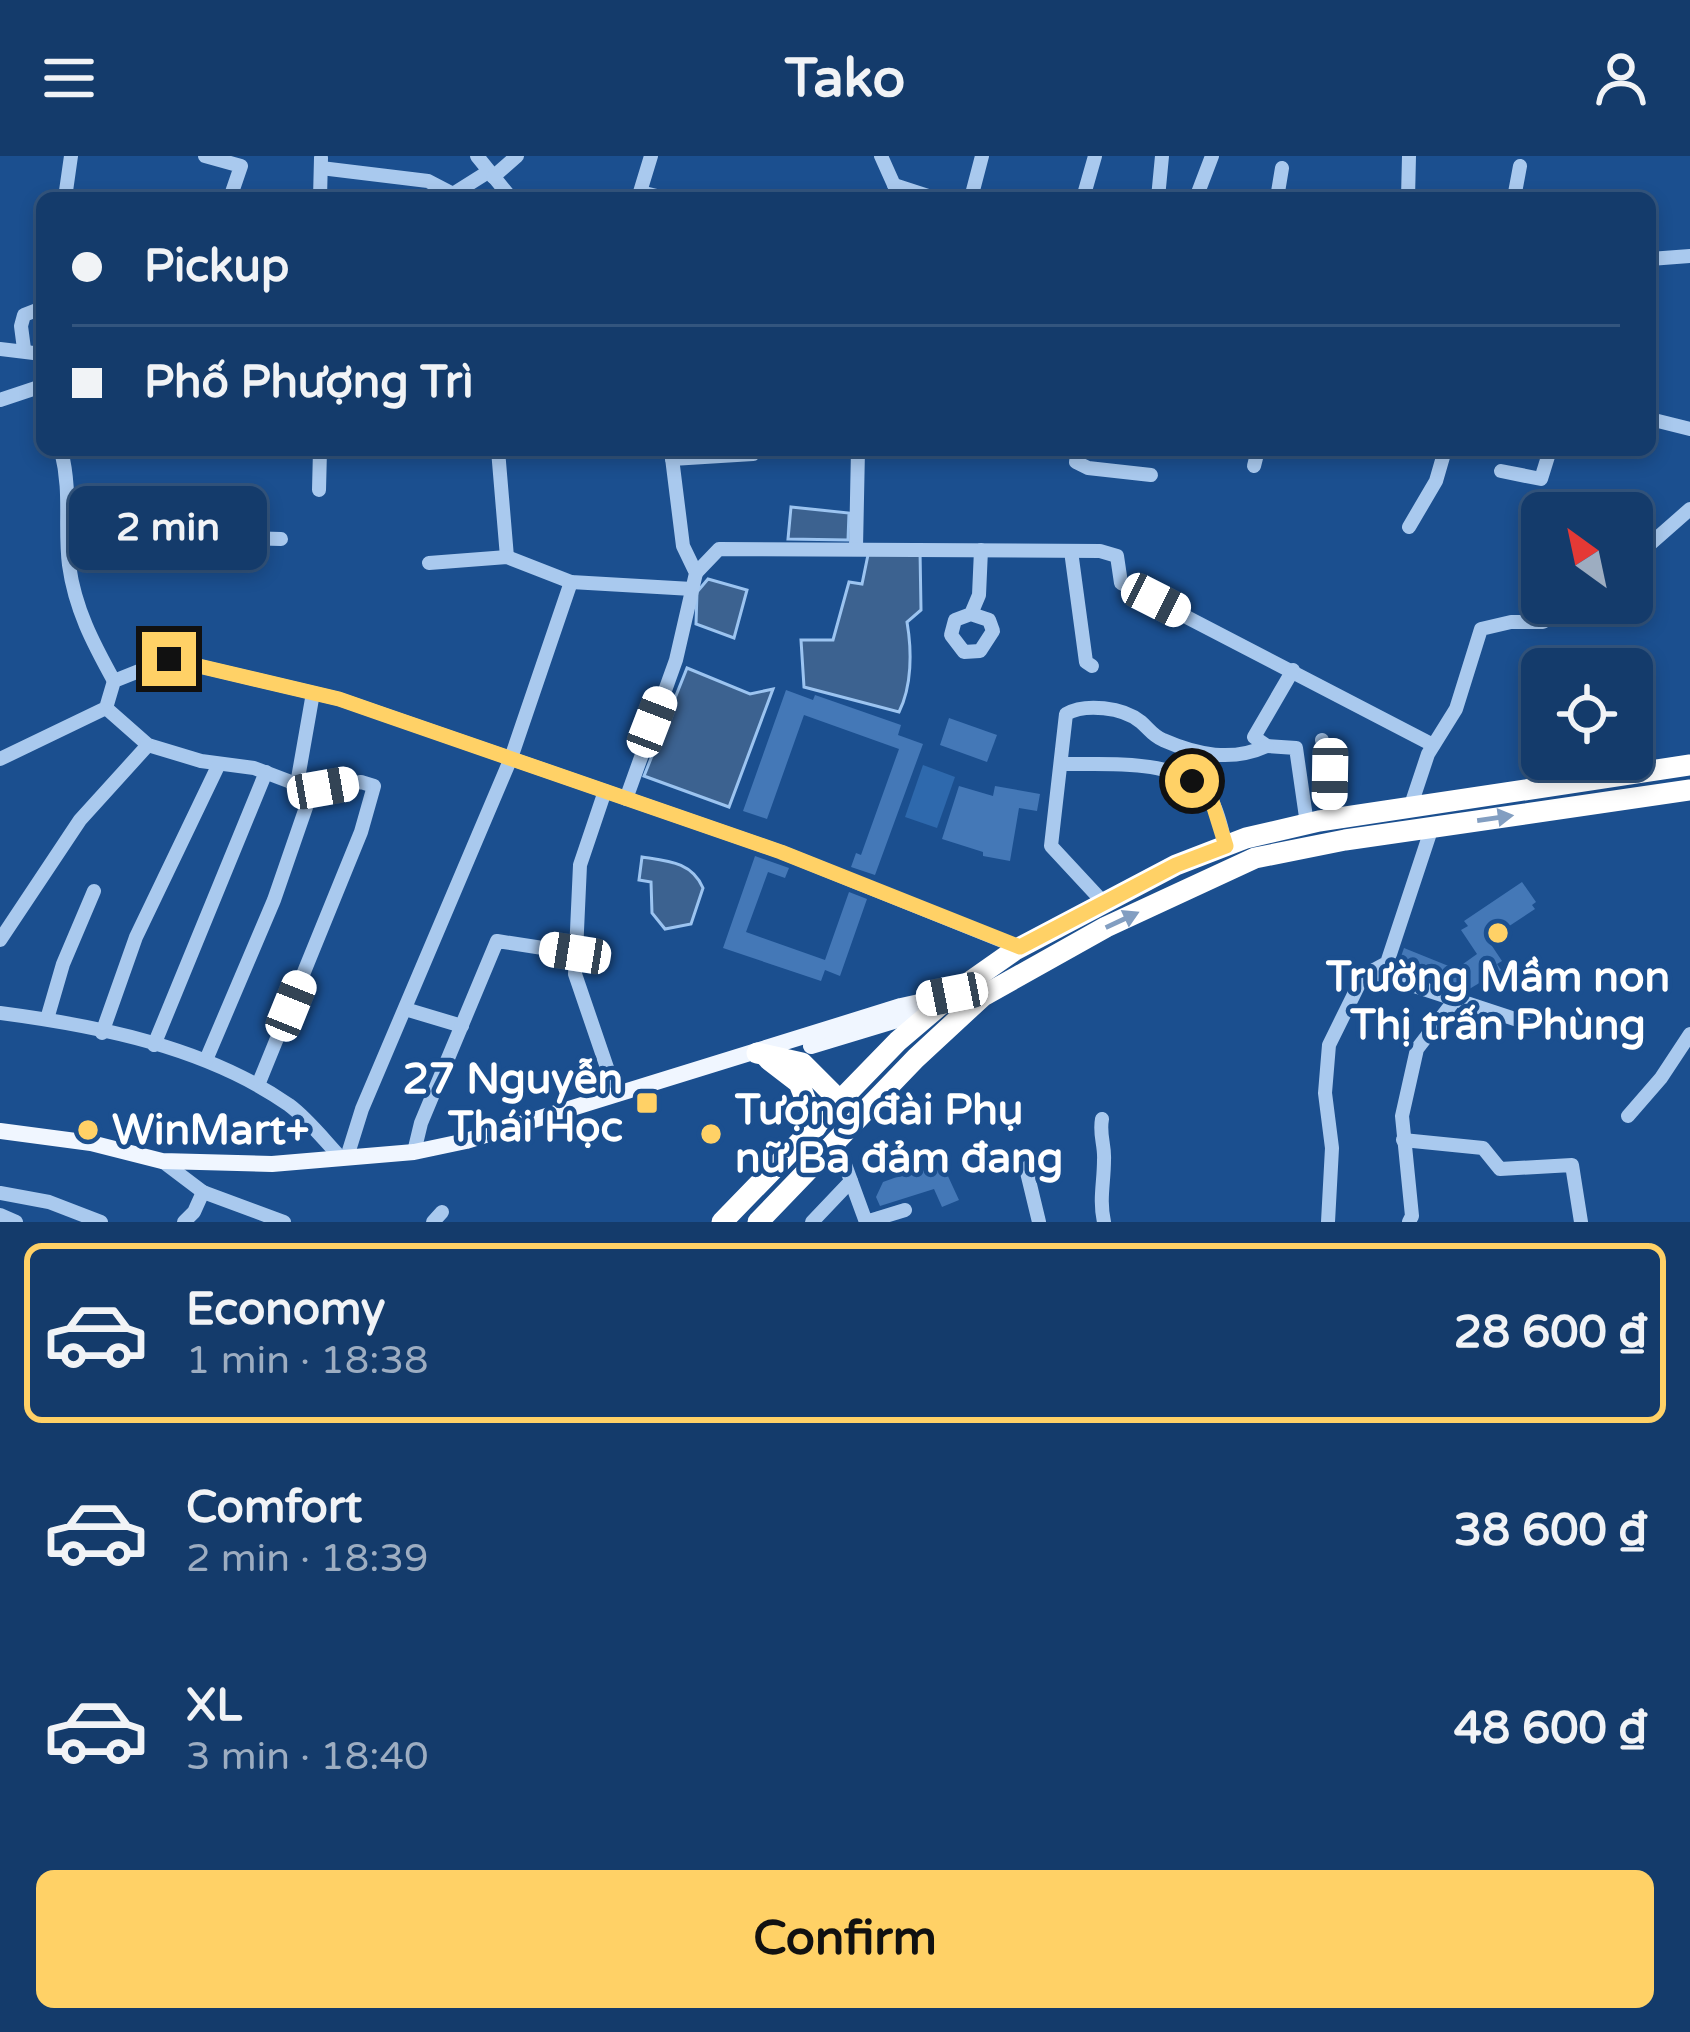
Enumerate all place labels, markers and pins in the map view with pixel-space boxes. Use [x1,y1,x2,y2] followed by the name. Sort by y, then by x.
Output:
[1485,920,1511,946] marker: Trường Mầm non Thị trấn Phùng
[1325,952,1670,1051] place label: Trường Mầm non Thị trấn Phùng
[402,1054,623,1153] place label: 27 Nguyễn Thái Học
[734,1085,1063,1184] place label: Tượng đài Phụ nữ Ba đảm đang
[634,1090,660,1116] marker: 27 Nguyễn Thái Học
[112,1105,309,1156] place label: WinMart+
[75,1117,101,1143] marker: WinMart+
[698,1121,724,1147] marker: Tượng đài Phụ nữ Ba đảm đang

